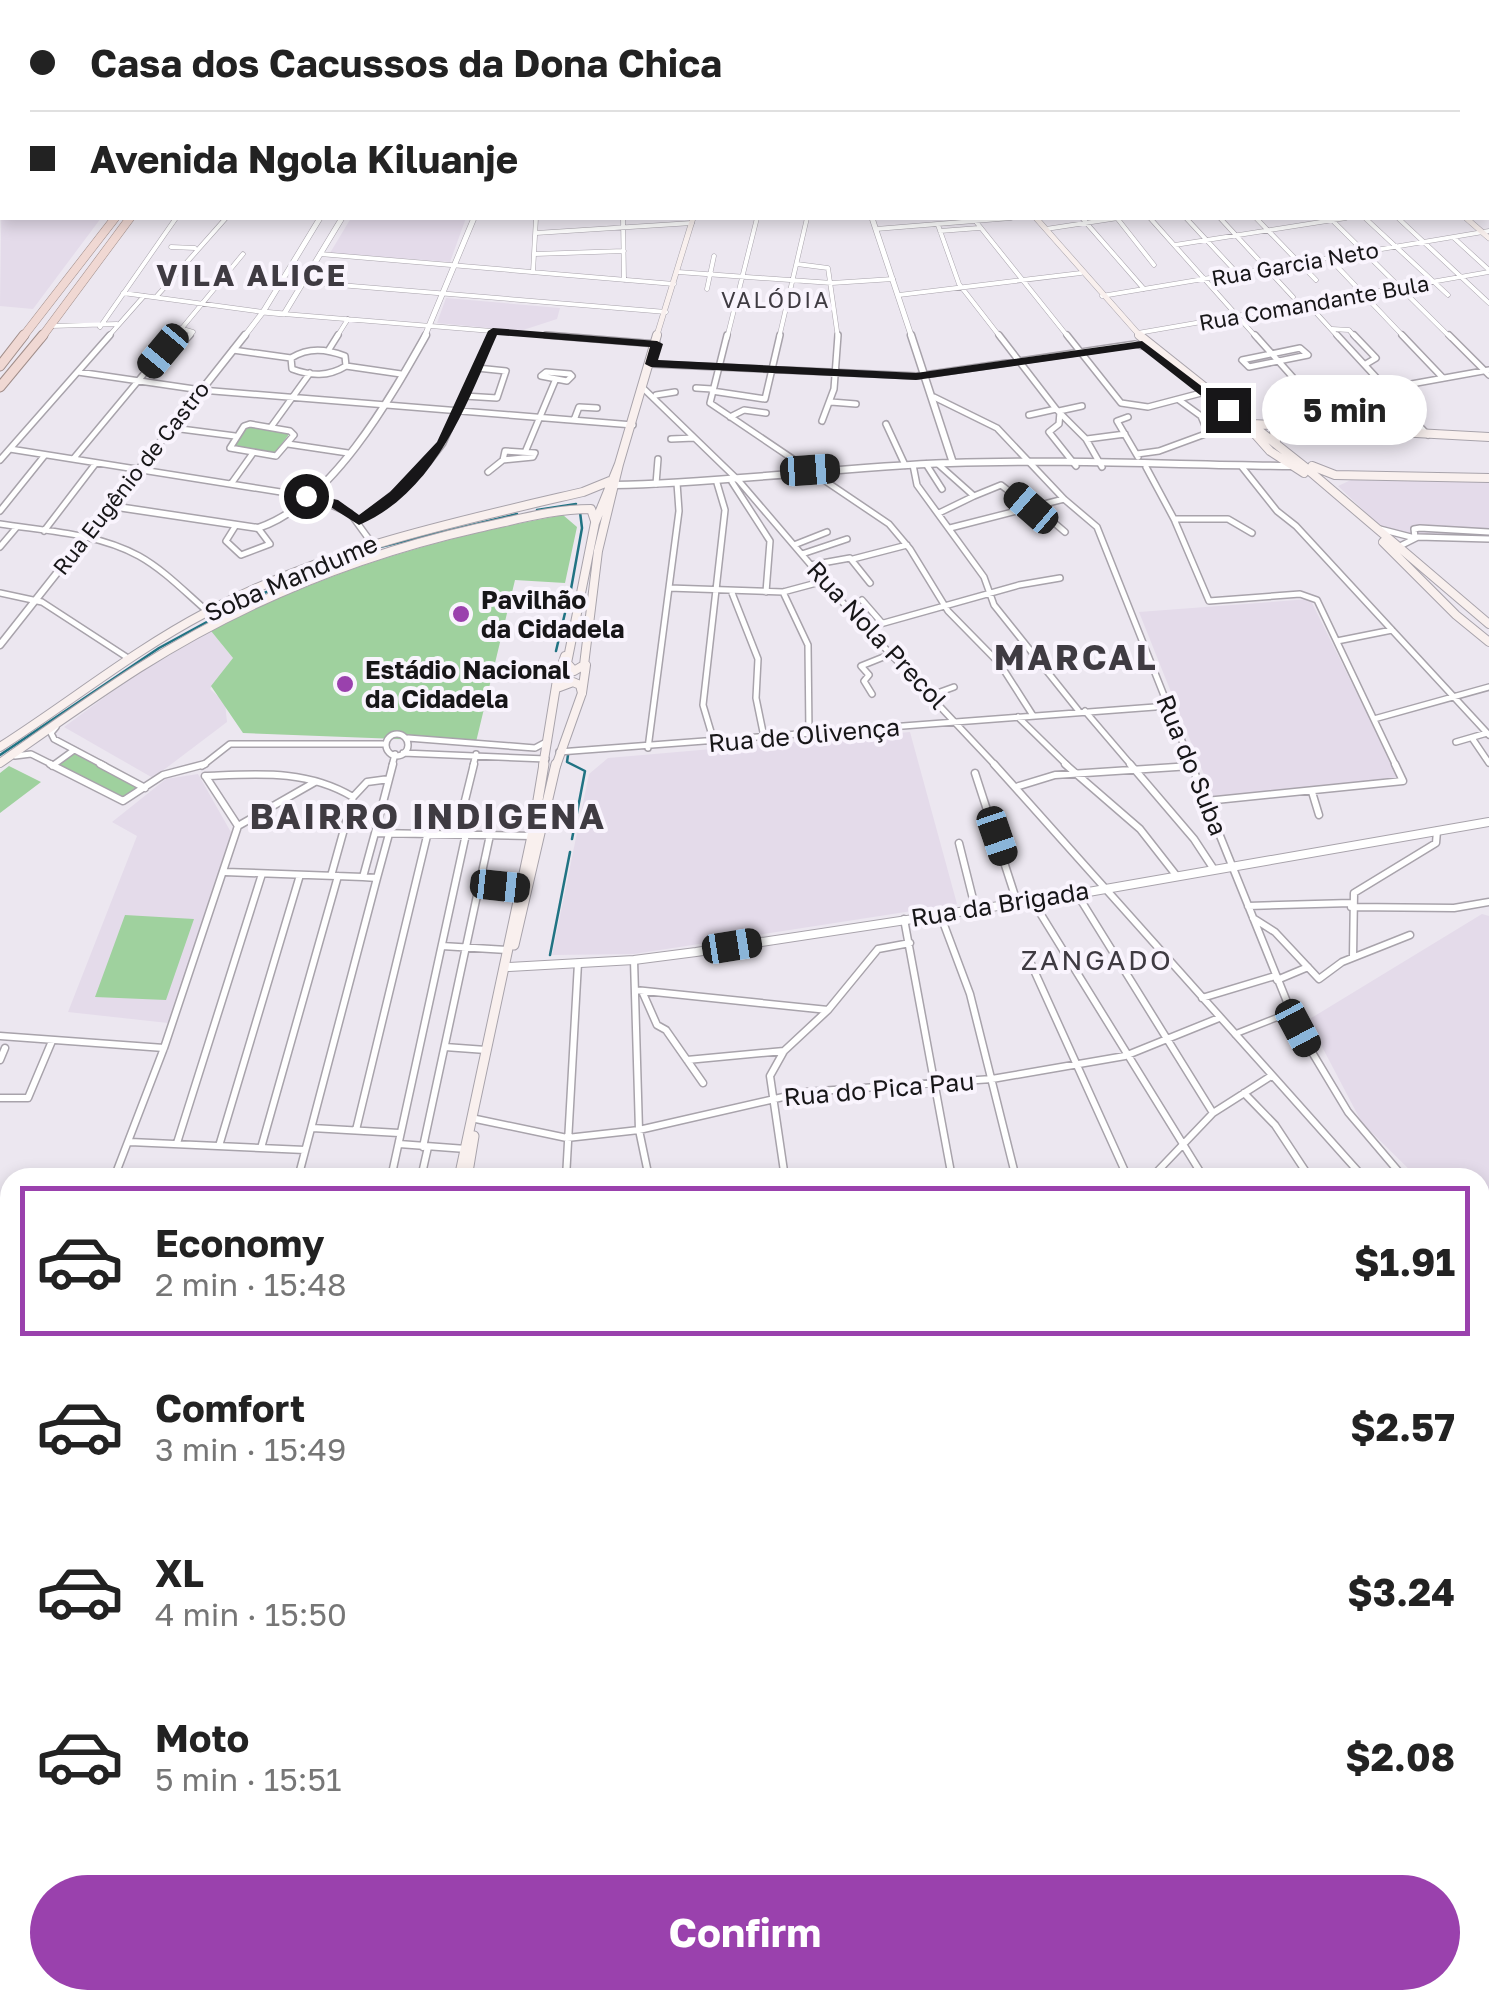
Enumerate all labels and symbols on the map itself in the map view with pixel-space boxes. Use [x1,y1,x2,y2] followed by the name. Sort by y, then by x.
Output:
[1209,236,1381,292] street label: Rua Garcia Neto
[156,257,348,293] district label: VILA ALICE
[1197,269,1431,336] street label: Rua Comandante Bula
[721,286,831,313] district label: VALÓDIA
[132,318,194,384] car
[1263,375,1428,445] callout: 5 min
[47,376,215,580] street label: Rua Eugênio de Castro
[1206,388,1251,433] route end
[779,453,841,487] car
[284,474,329,519] route start
[999,477,1063,539] car
[200,527,382,628] street label: Soba Mandume
[801,554,954,715] street label: Rua Nola Precol
[481,584,625,644] place label: Pavilhão da Cidadela
[450,603,472,625] marker: Pavilhão da Cidadela
[994,636,1158,678] district label: MARCAL
[365,654,570,714] place label: Estádio Nacional da Cidadela
[334,673,356,695] marker: Estádio Nacional da Cidadela
[1150,690,1235,840] street label: Rua do Suba
[707,711,901,758] street label: Rua de Olivença
[249,795,607,837] district label: BAIRRO INDIGENA
[973,803,1021,869] car
[469,868,531,904] car
[909,874,1091,933] street label: Rua da Brigada
[700,926,764,966] car
[1021,943,1173,976] district label: ZANGADO
[1271,994,1325,1062] car
[782,1065,975,1112] street label: Rua do Pica Pau

